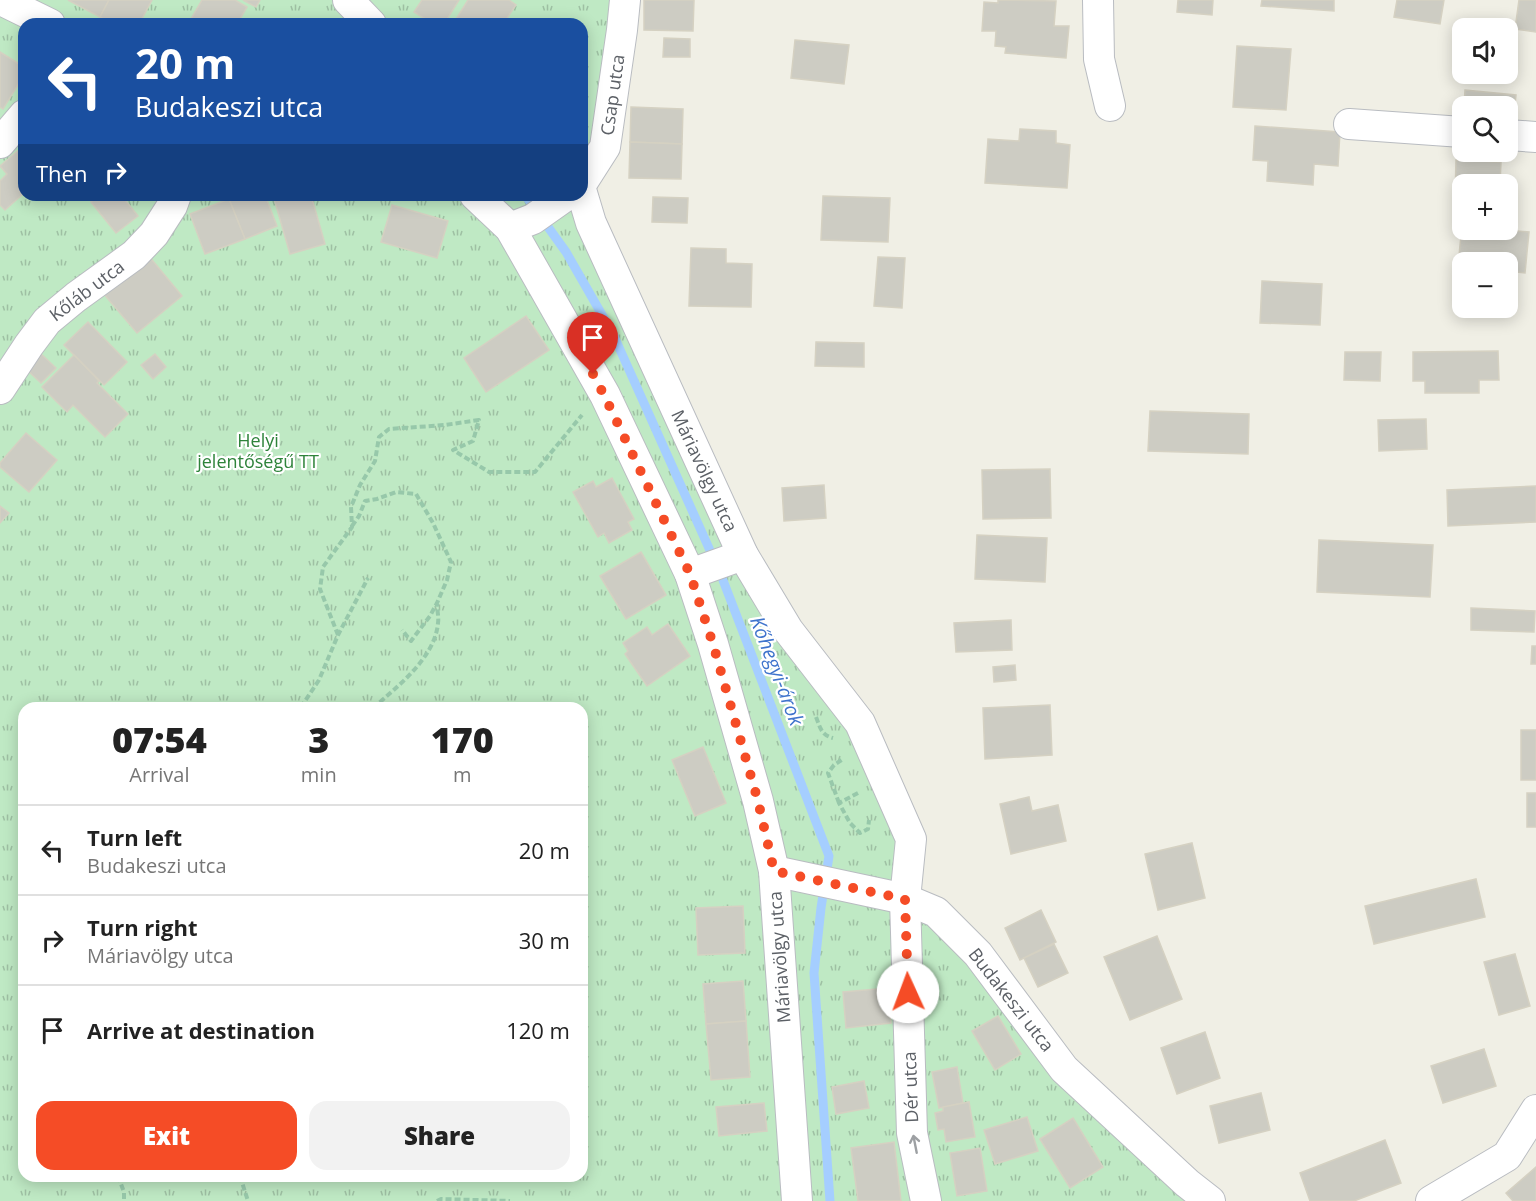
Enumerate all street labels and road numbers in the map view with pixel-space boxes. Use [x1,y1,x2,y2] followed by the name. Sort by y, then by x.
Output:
[594,53,630,137] street label: Csap utca
[44,254,129,326] street label: Kőláb utca
[666,406,744,535] street label: Máriavölgy utca
[762,890,796,1024] street label: Máriavölgy utca
[964,943,1060,1056] street label: Budakeszi utca
[897,1051,923,1123] street label: Dér utca

